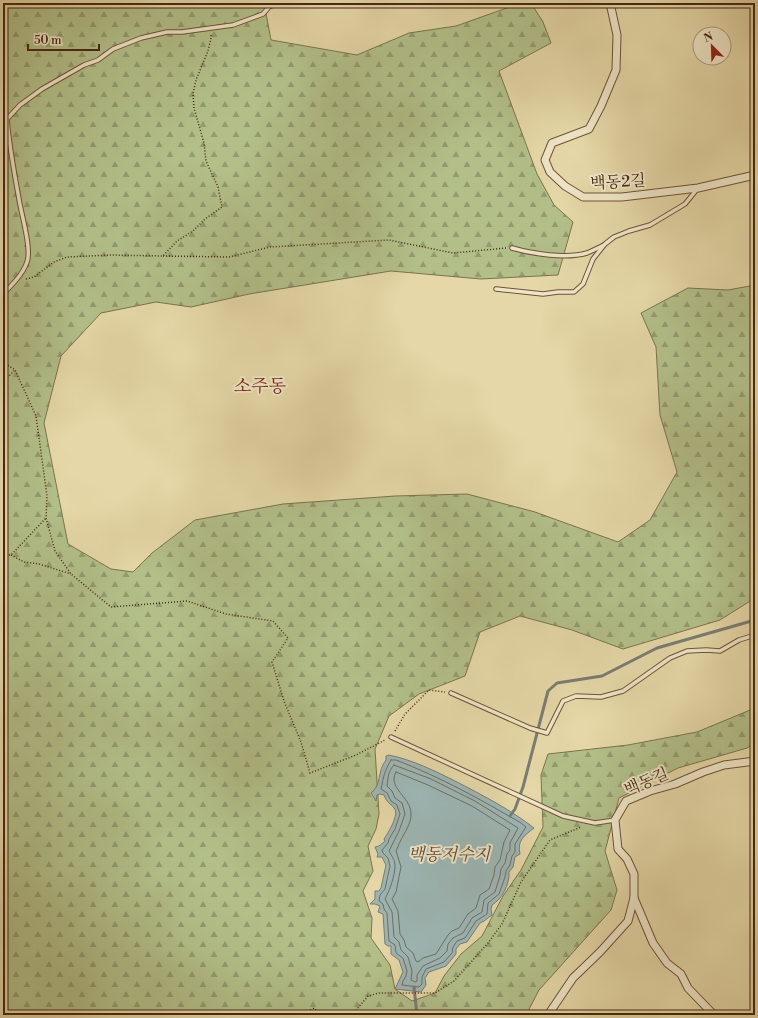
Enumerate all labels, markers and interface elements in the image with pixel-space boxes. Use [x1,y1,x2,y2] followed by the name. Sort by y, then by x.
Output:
[28,26,99,52] scale bar
[692,26,732,66] north arrow
[702,29,715,46] text: N
[34,33,62,48] text: 50 m
[590,171,646,193] street label: 백동2길
[234,375,286,398] district label: 소주동
[621,764,672,800] street label: 백동길
[408,844,492,866] water label: 백동저수지

